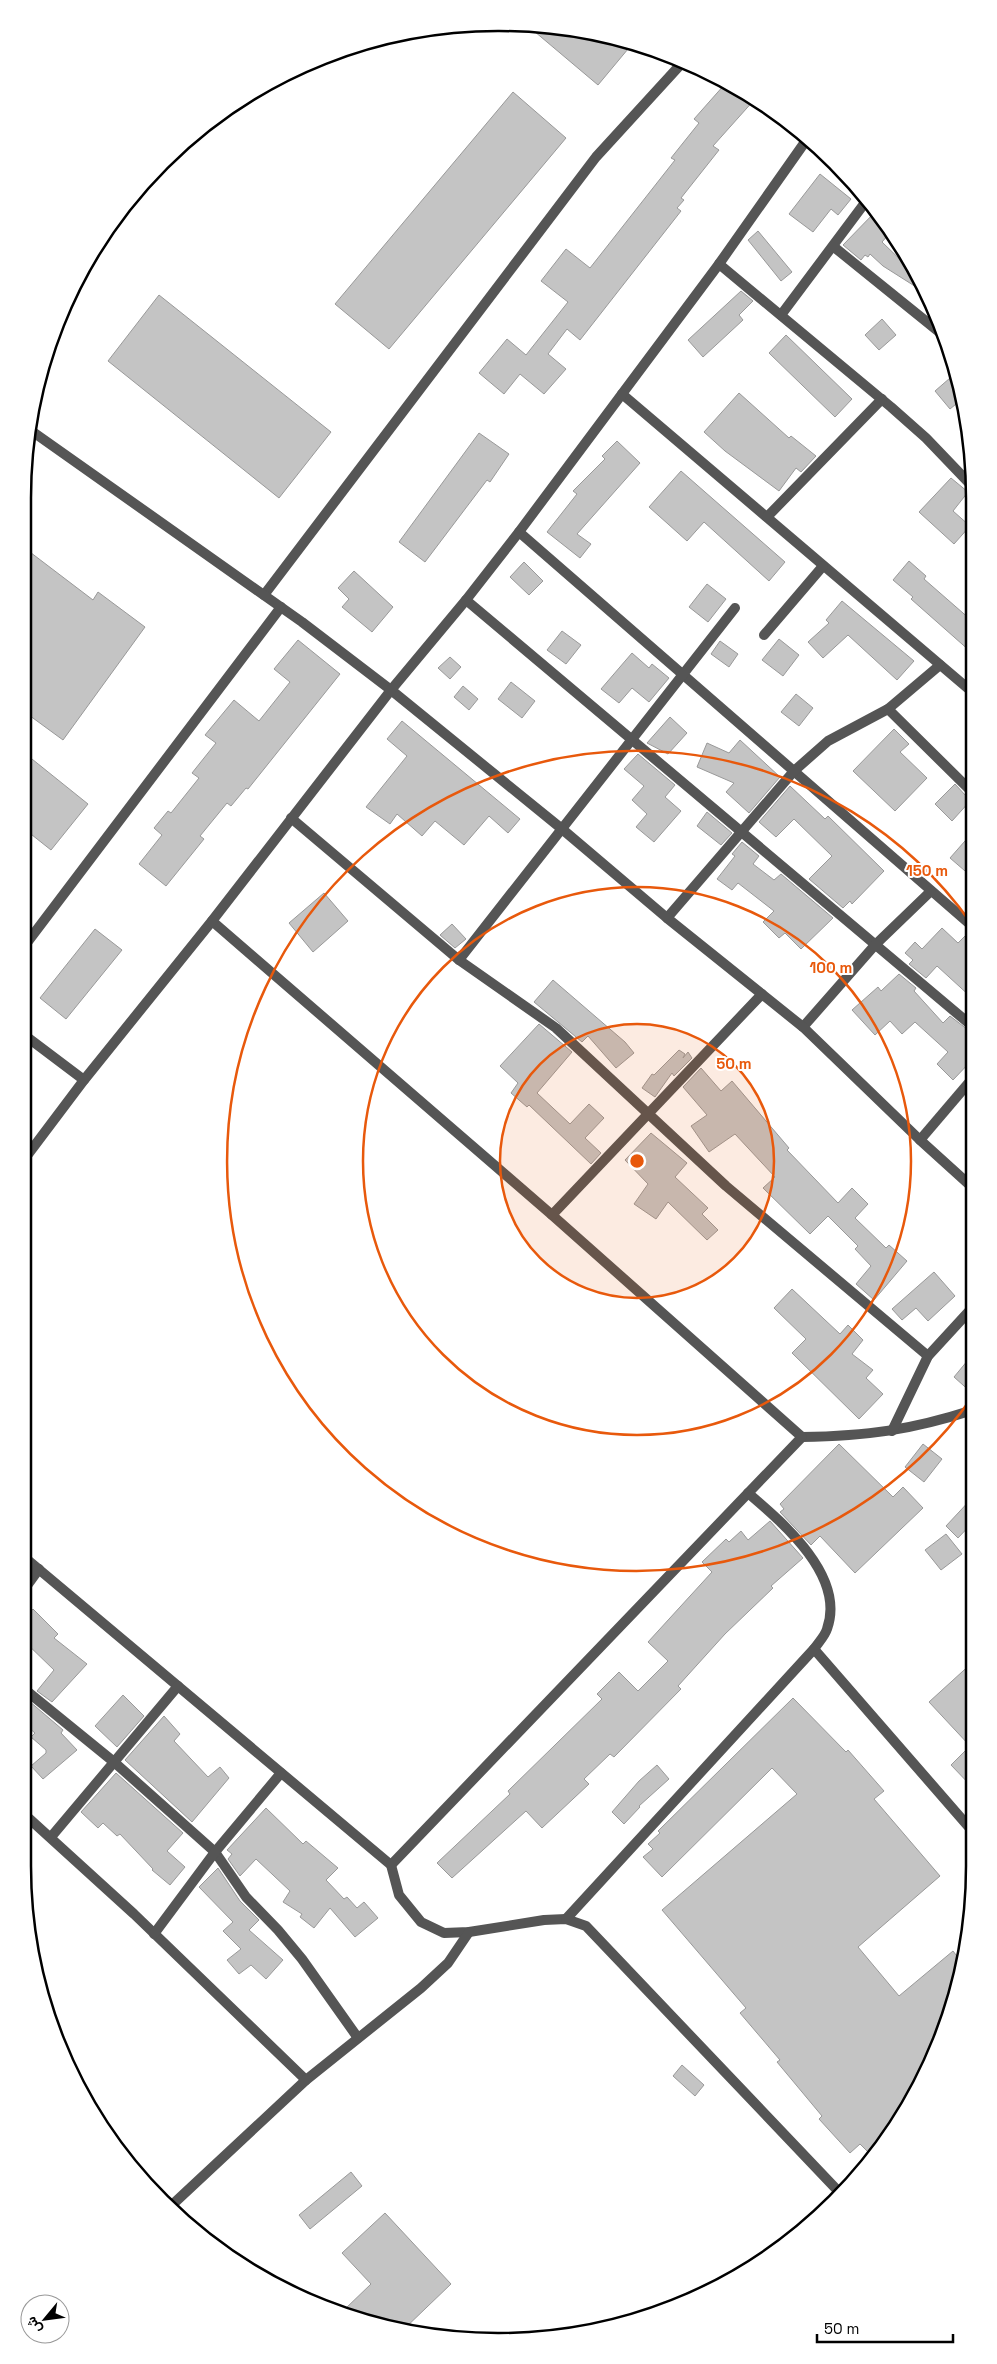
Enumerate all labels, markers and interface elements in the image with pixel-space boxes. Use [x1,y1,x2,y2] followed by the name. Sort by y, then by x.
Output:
[906,861,948,880] text: 150 m
[810,958,852,977] text: 100 m
[716,1054,752,1073] text: 50 m
[628,1152,646,1170] centre of rings
[20,2294,70,2344] north arrow
[817,2312,953,2344] scale bar
[22,2313,46,2337] text: ش
[824,2319,859,2338] text: 50 m

